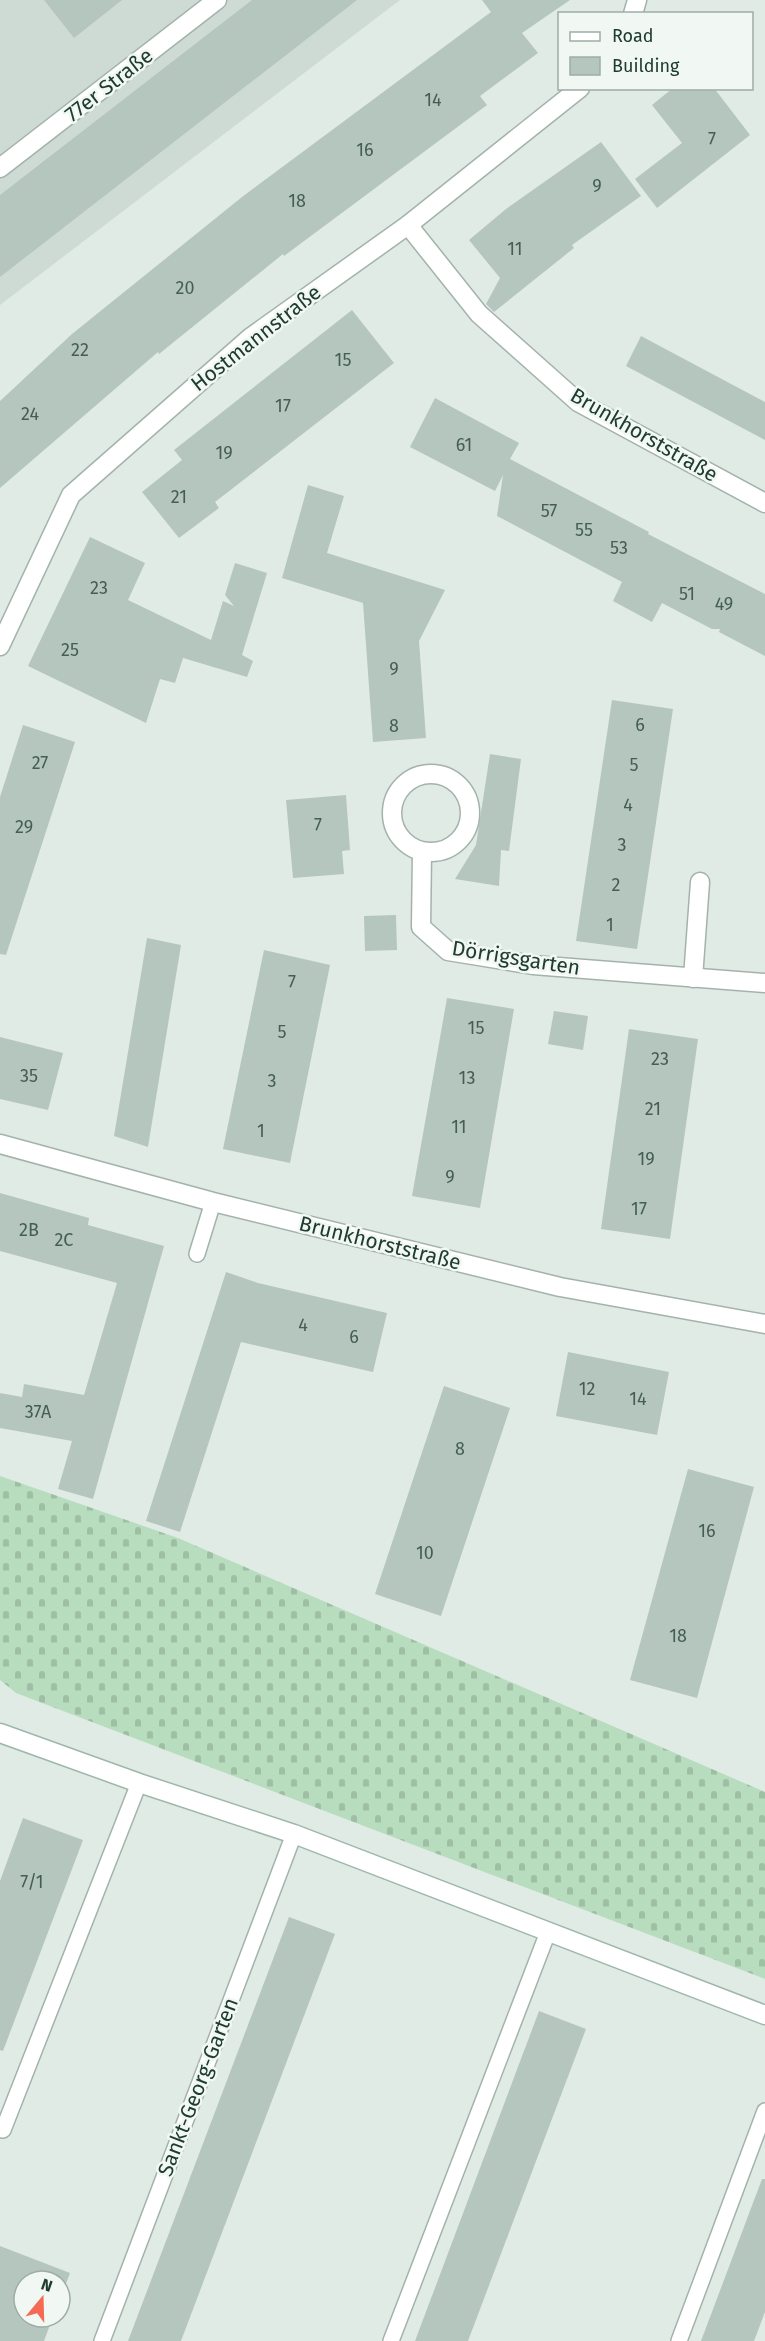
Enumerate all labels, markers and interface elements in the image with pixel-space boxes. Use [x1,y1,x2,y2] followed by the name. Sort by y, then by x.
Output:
[558,12,753,90] legend
[612,25,654,47] text: Road
[60,42,158,128] street label: 77er Straße
[612,55,680,77] text: Building
[424,89,442,111] house number: 14
[708,128,716,150] house number: 7
[356,139,374,161] house number: 16
[592,175,602,197] house number: 9
[288,190,306,212] house number: 18
[507,238,523,260] house number: 11
[176,277,194,299] house number: 20
[186,279,326,397] street label: Hostmannstraße
[71,339,89,361] house number: 22
[335,349,351,371] house number: 15
[566,382,722,488] street label: Brunkhorststraße
[275,395,291,417] house number: 17
[21,403,39,425] house number: 24
[456,434,472,456] house number: 61
[215,442,233,464] house number: 19
[171,486,187,508] house number: 21
[541,500,557,522] house number: 57
[575,519,593,541] house number: 55
[610,537,628,559] house number: 53
[90,577,108,599] house number: 23
[679,583,695,605] house number: 51
[715,593,733,615] house number: 49
[61,639,79,661] house number: 25
[389,658,399,680] house number: 9
[635,714,645,736] house number: 6
[389,715,399,737] house number: 8
[32,752,48,774] house number: 27
[629,754,639,776] house number: 5
[623,794,633,816] house number: 4
[314,814,322,836] house number: 7
[15,816,33,838] house number: 29
[618,834,626,856] house number: 3
[612,874,621,896] house number: 2
[606,914,614,936] house number: 1
[450,935,582,981] street label: Dörrigsgarten
[288,971,296,993] house number: 7
[468,1017,484,1039] house number: 15
[277,1021,287,1043] house number: 5
[651,1048,669,1070] house number: 23
[20,1065,38,1087] house number: 35
[459,1067,475,1089] house number: 13
[268,1070,276,1092] house number: 3
[645,1098,661,1120] house number: 21
[451,1116,467,1138] house number: 11
[257,1120,265,1142] house number: 1
[637,1148,655,1170] house number: 19
[445,1166,455,1188] house number: 9
[631,1198,647,1220] house number: 17
[296,1210,464,1276] street label: Brunkhorststraße
[19,1219,39,1241] house number: 2B
[55,1229,73,1251] house number: 2C
[298,1314,308,1336] house number: 4
[349,1326,359,1348] house number: 6
[579,1378,595,1400] house number: 12
[629,1388,647,1410] house number: 14
[25,1401,52,1423] house number: 37A
[455,1438,465,1460] house number: 8
[698,1520,716,1542] house number: 16
[416,1542,434,1564] house number: 10
[669,1625,687,1647] house number: 18
[20,1871,44,1893] house number: 7/1
[152,1994,244,2180] street label: Sankt-Georg-Garten
[12,2269,72,2329] north arrow
[39,2275,55,2296] text: N

